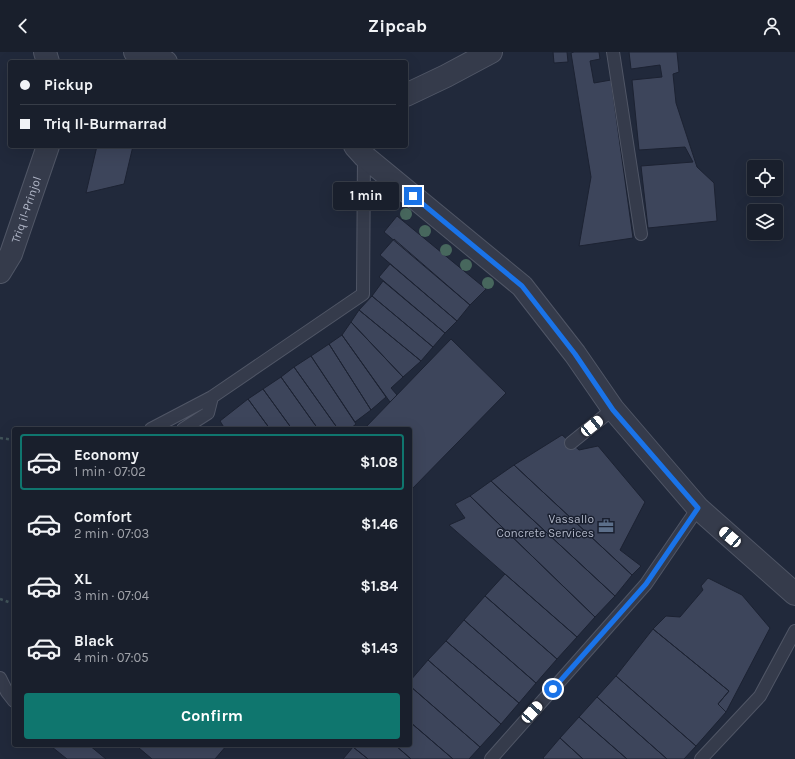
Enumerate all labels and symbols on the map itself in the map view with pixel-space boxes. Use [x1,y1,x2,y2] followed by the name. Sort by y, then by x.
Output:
[8,174,44,245] street label: Triq il-Prinjol
[333,182,399,210] callout: 1 min
[404,187,422,205] route end
[579,414,605,438] car
[497,512,594,540] place label: Vassallo Concrete Services
[597,517,615,535] office icon: Vassallo Concrete Services
[717,525,743,549] car
[544,680,562,698] route start
[520,699,544,725] car

